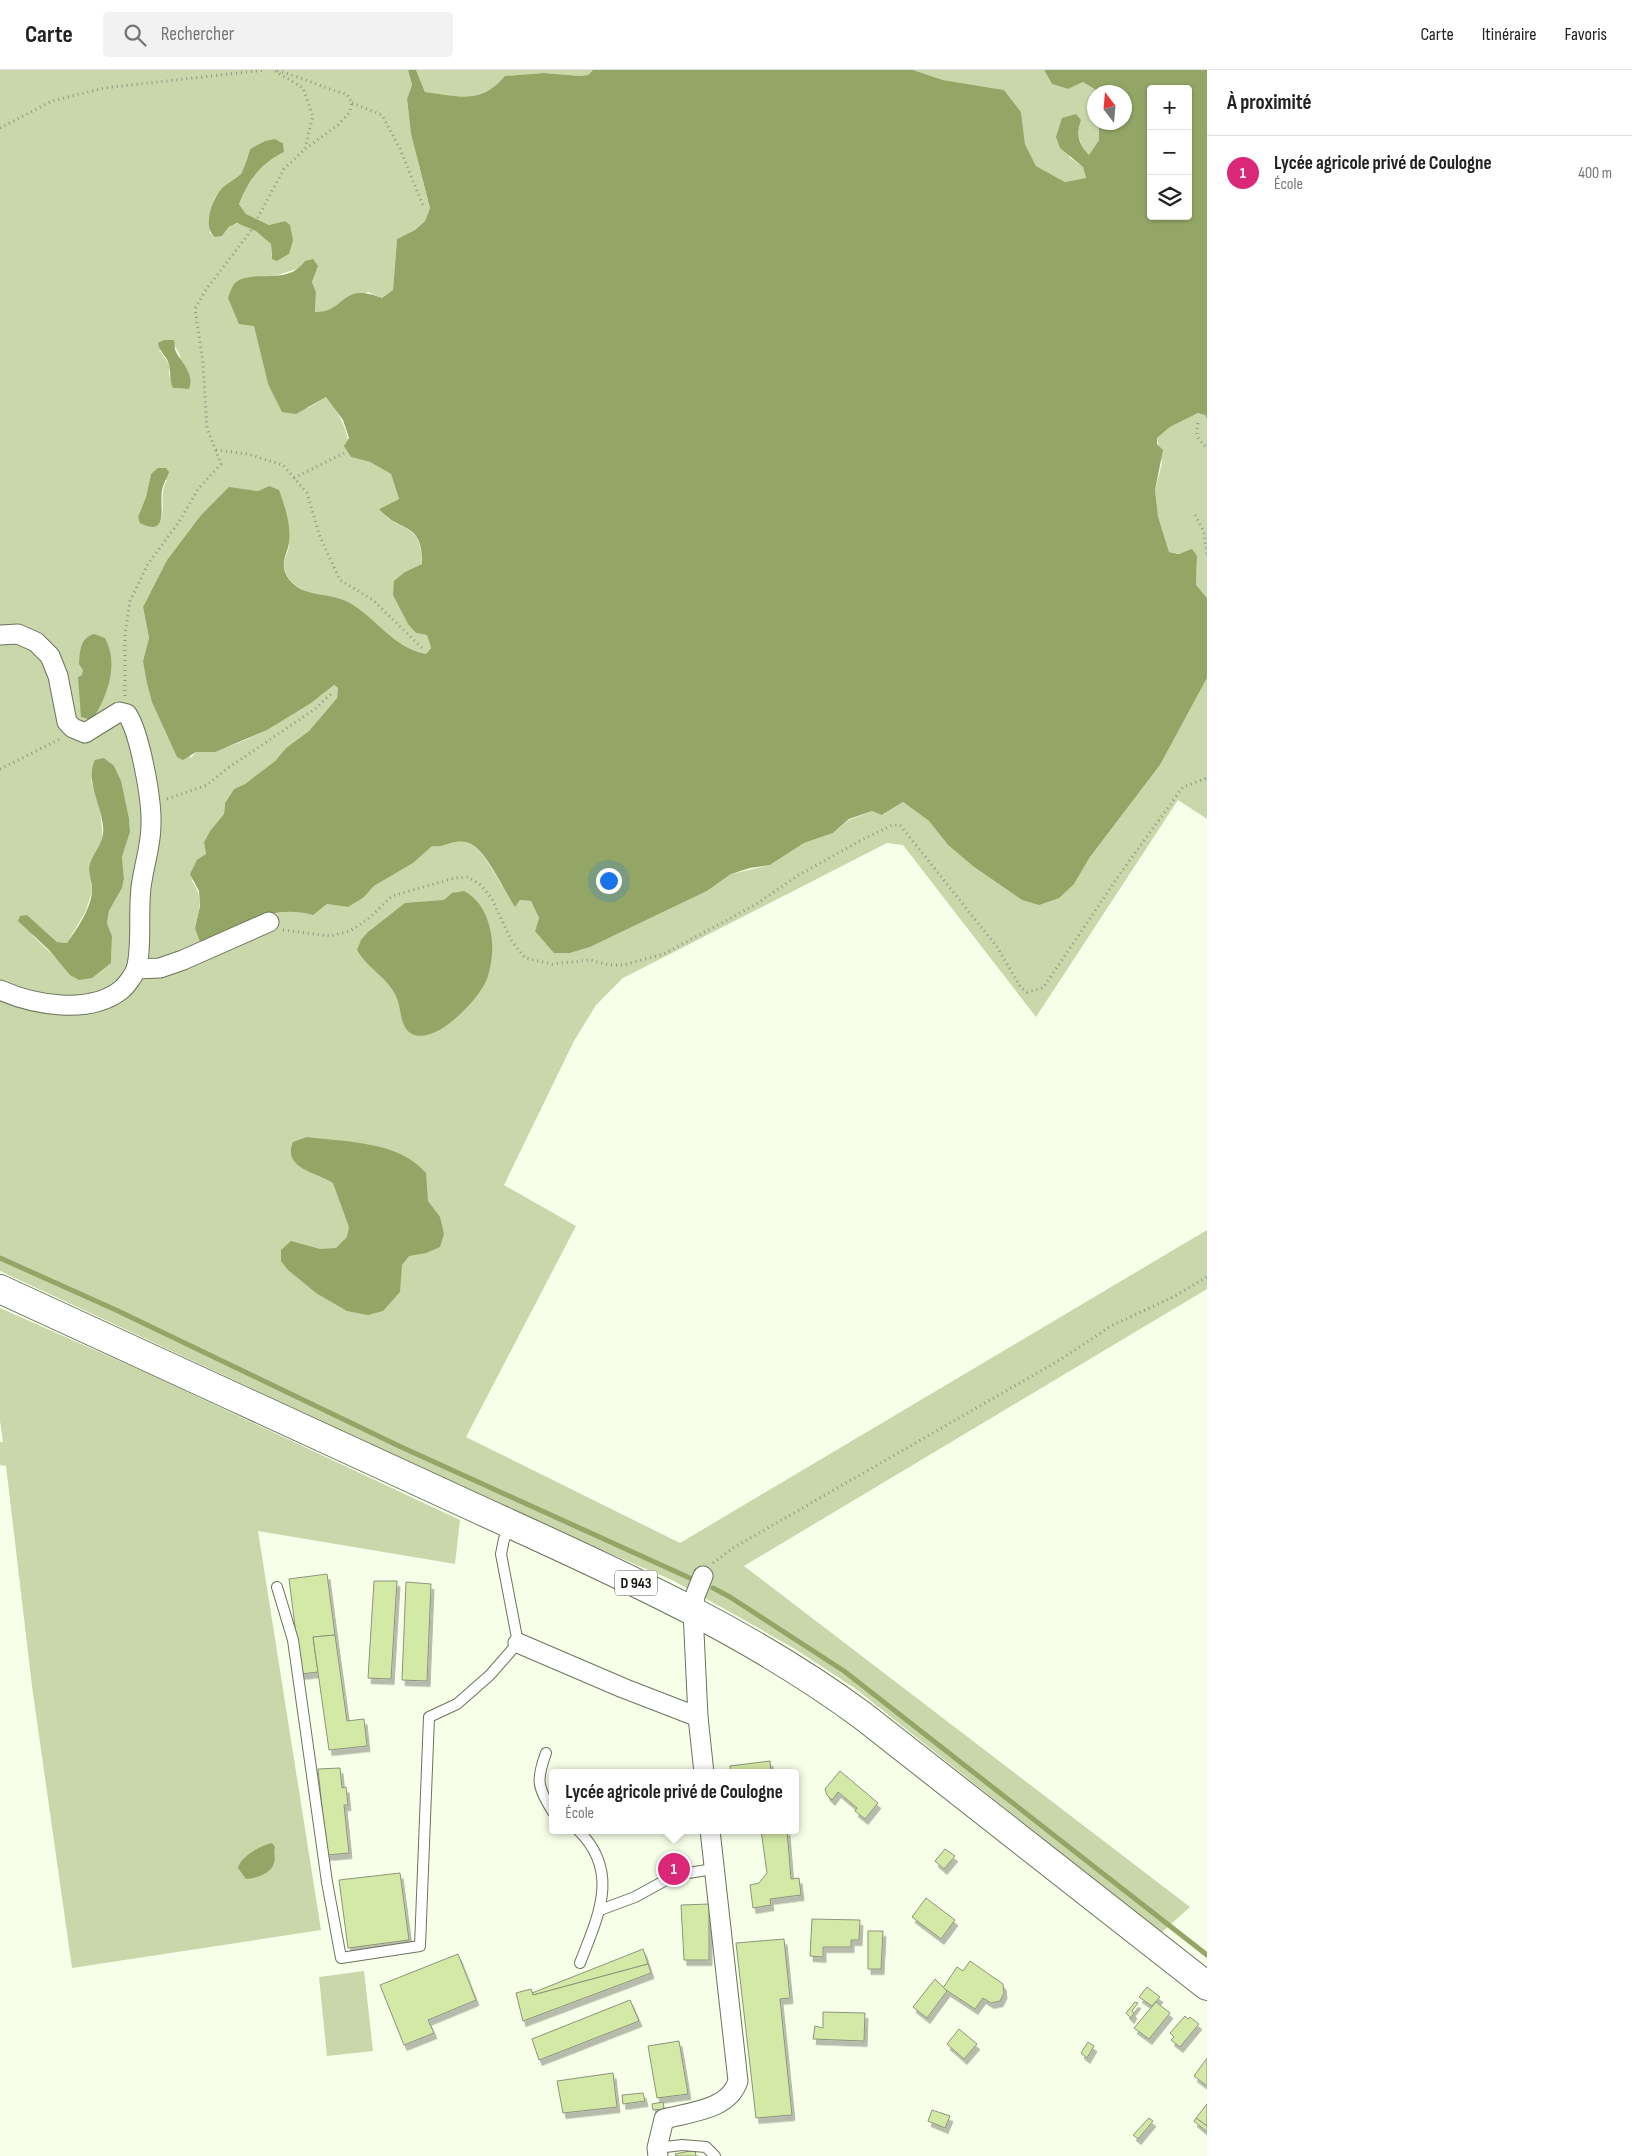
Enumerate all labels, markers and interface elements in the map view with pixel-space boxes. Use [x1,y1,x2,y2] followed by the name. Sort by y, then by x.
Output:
[103,12,453,57] search box
[25,20,73,49] text: Carte
[121,21,149,49] icon: search
[161,23,234,46] text: Rechercher
[1420,24,1454,45] text: Carte
[1482,24,1536,45] text: Itinéraire
[1564,24,1607,45] text: Favoris
[1087,85,1132,130] north arrow
[1147,85,1192,220] map controls
[1147,85,1192,130] button: +
[1227,90,1312,115] text: À proximité
[1147,130,1192,175] button: −
[1274,152,1492,175] text: Lycée agricole privé de Coulogne
[1240,164,1246,183] text: 1
[1578,164,1612,183] text: 400 m
[1147,175,1192,220] button: layers
[1274,175,1303,194] text: École
[596,868,622,894] your location
[615,1570,657,1596] road number: D 943
[549,1769,799,1834] popup
[565,1781,783,1804] text: Lycée agricole privé de Coulogne
[565,1804,594,1823] text: École
[658,1850,690,1888] pin: 1

